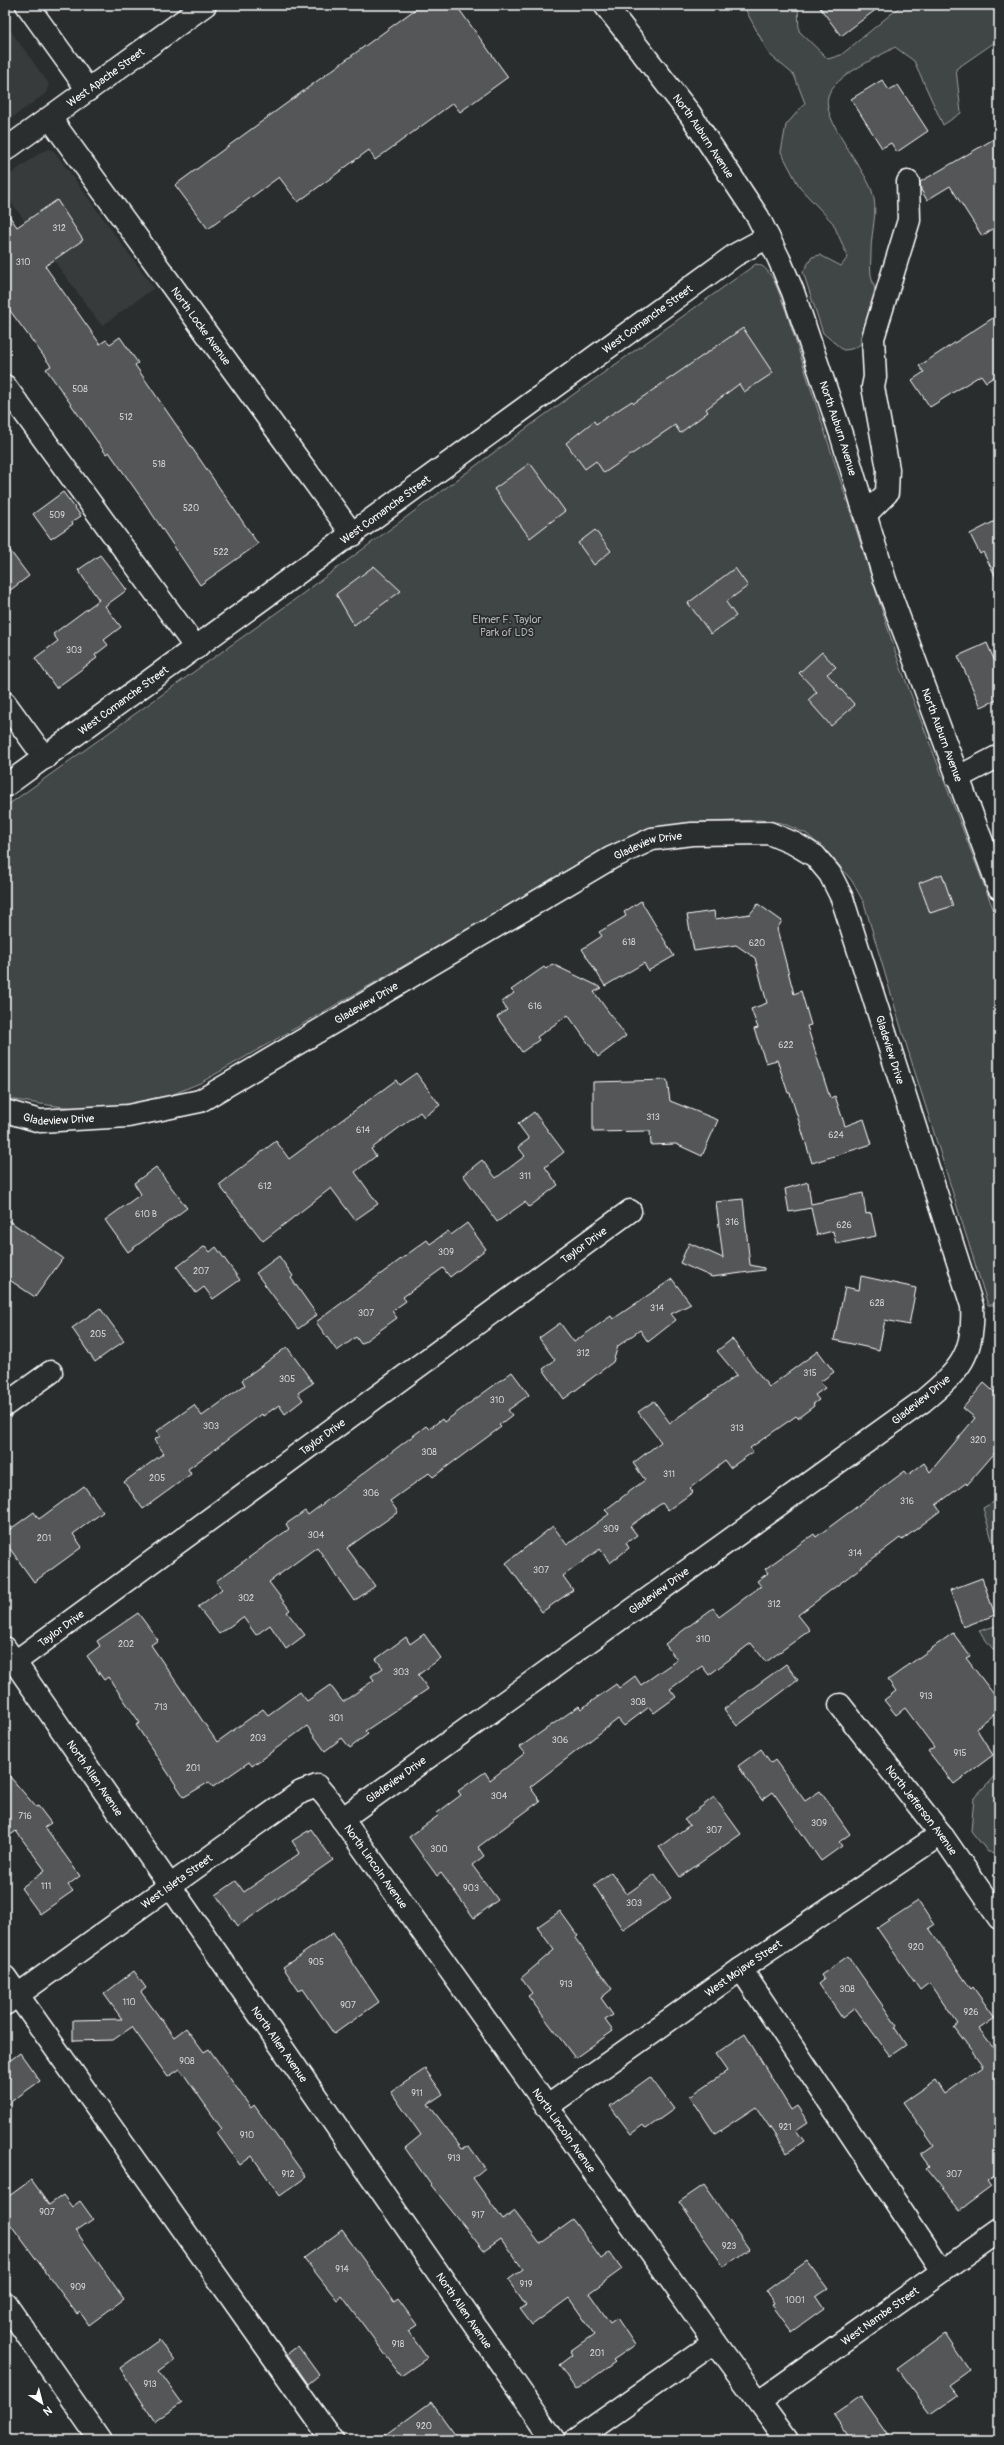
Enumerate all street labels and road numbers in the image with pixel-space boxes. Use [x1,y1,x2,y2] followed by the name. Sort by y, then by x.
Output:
[64,44,147,110] street label: West Apache Street
[670,91,737,181] street label: North Auburn Avenue
[599,282,695,356] street label: West Comanche Street
[168,284,234,368] street label: North Locke Avenue
[817,379,860,478] street label: North Auburn Avenue
[337,472,433,547] street label: West Comanche Street
[75,663,171,737] street label: West Comanche Street
[919,686,966,784] street label: North Auburn Avenue
[612,829,683,862] street label: Gladeview Drive
[332,979,401,1027] street label: Gladeview Drive
[873,1014,908,1086] street label: Gladeview Drive
[22,1110,95,1128] street label: Gladeview Drive
[558,1224,609,1266] street label: Taylor Drive
[889,1372,953,1428] street label: Gladeview Drive
[297,1415,348,1458] street label: Taylor Drive
[626,1564,692,1617] street label: Gladeview Drive
[35,1607,87,1649] street label: Taylor Drive
[64,1737,126,1819] street label: North Allen Avenue
[363,1753,429,1806] street label: Gladeview Drive
[883,1762,960,1858] street label: North Jefferson Avenue
[342,1822,411,1911] street label: North Lincoln Avenue
[138,1851,215,1911] street label: West Isleta Street
[702,1937,785,1999] street label: West Mojave Street
[249,2004,311,2085] street label: North Allen Avenue
[530,2086,599,2175] street label: North Lincoln Avenue
[433,2270,495,2351] street label: North Allen Avenue
[839,2283,922,2348] street label: West Nambe Street

